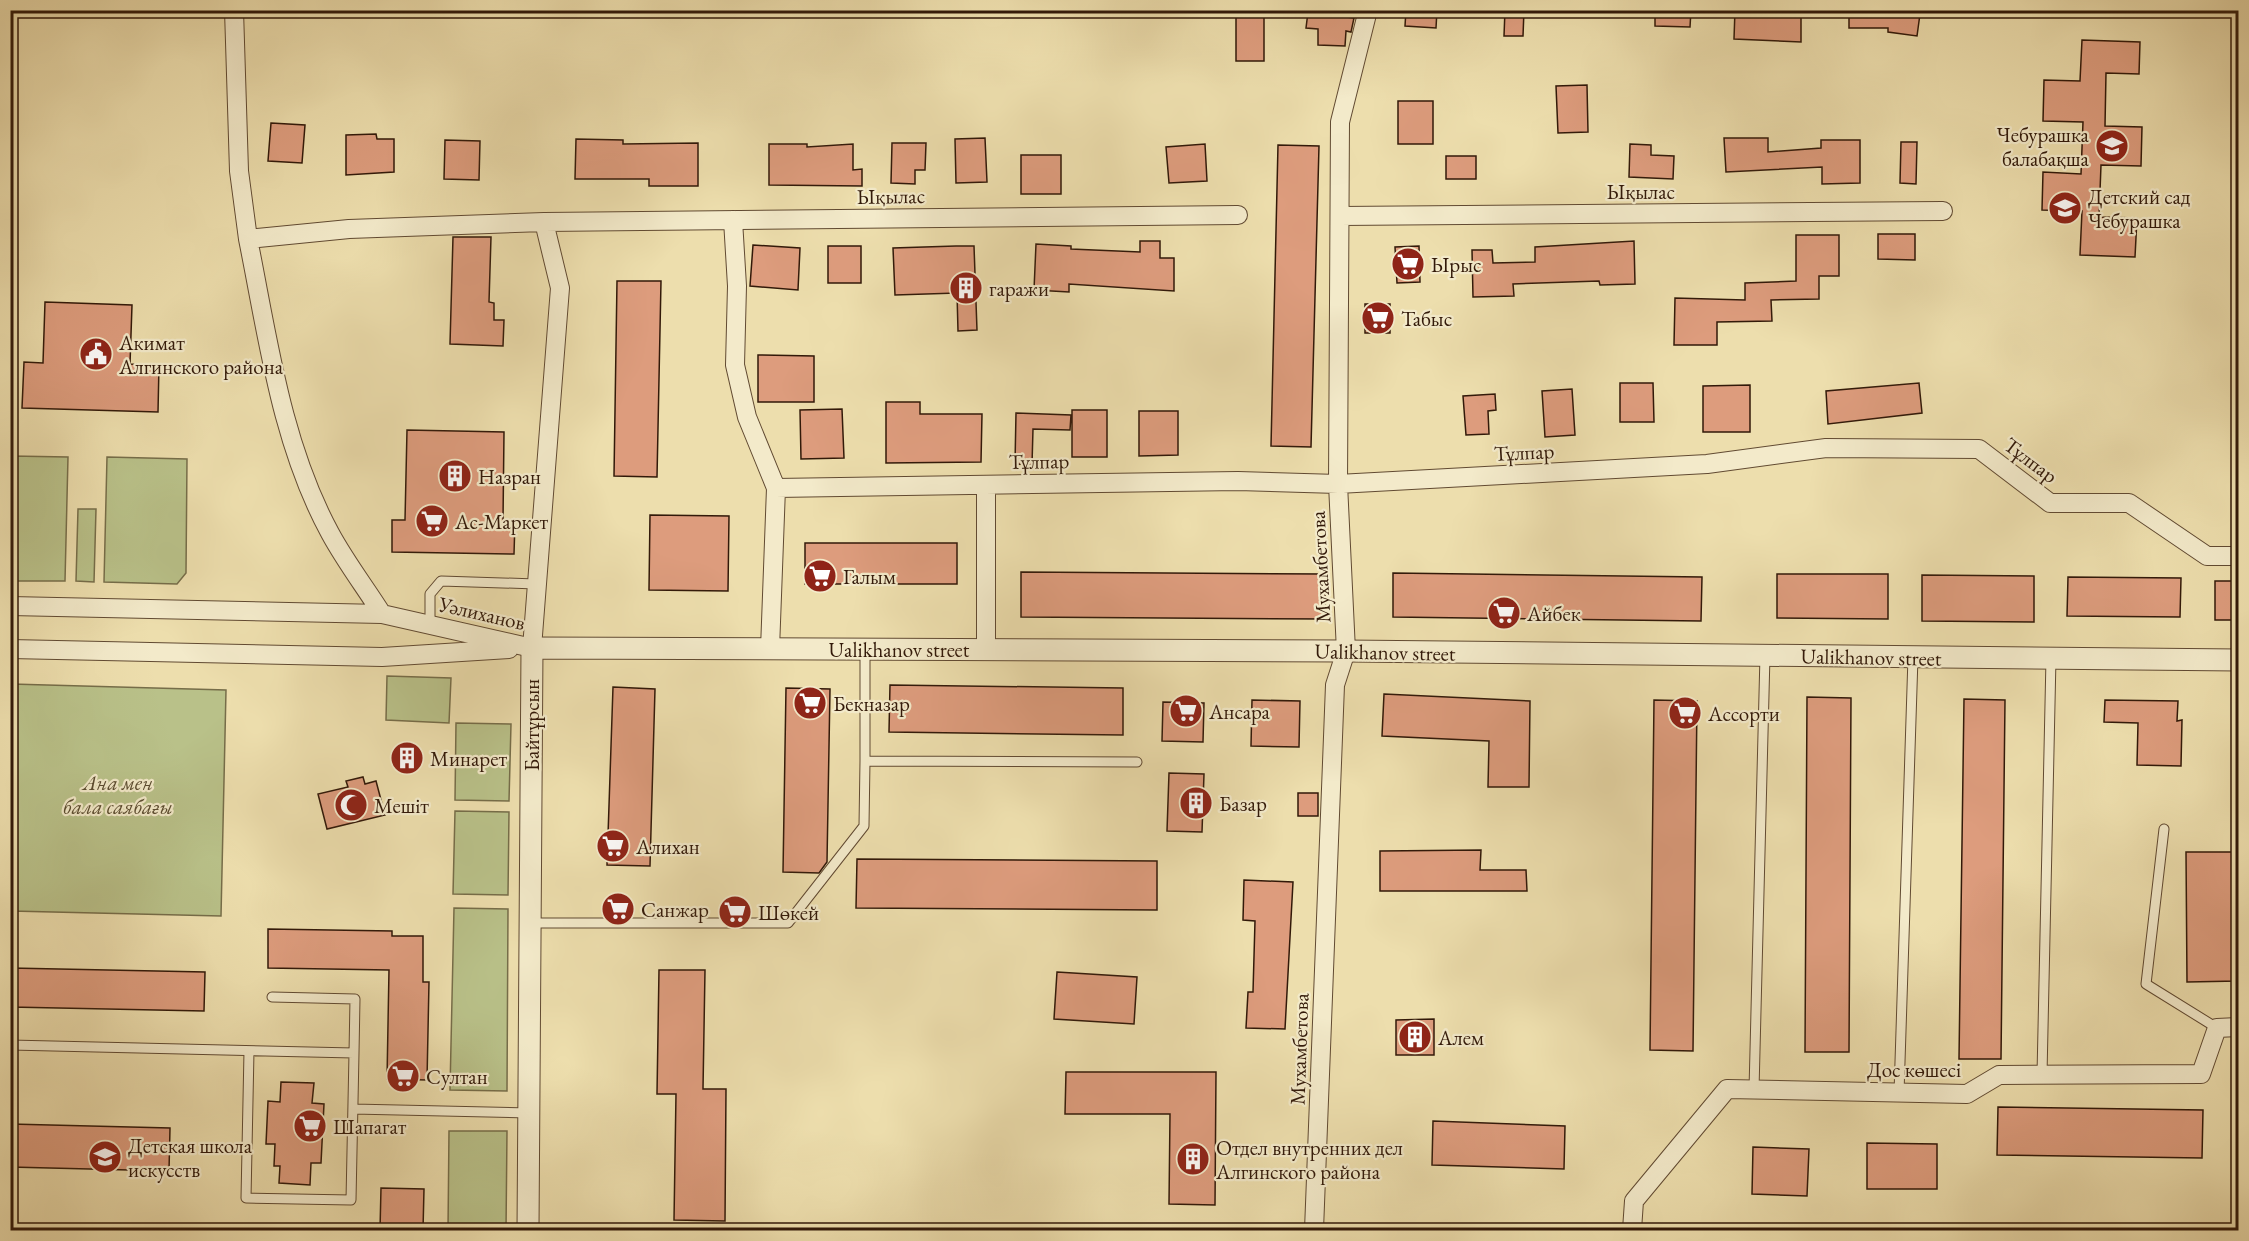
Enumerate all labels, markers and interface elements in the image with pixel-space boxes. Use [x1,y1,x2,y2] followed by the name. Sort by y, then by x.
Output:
[1996,121,2090,172] place label: Чебурашка балабақша
[2094,128,2130,164] school or university icon: Чебурашка балабақша
[1607,178,1675,205] street label: Ықылас
[857,182,925,210] street label: Ықылас
[2088,183,2191,234] place label: Детский сад Чебурашка
[2047,190,2083,226] school or university icon: Детский сад Чебурашка
[1390,246,1426,282] supermarket icon: Ырыс
[1431,251,1482,278] place label: Ырыс
[948,270,984,306] building icon: гаражи
[989,275,1049,302] place label: гаражи
[1360,300,1396,336] supermarket icon: Табыс
[1401,305,1452,332] place label: Табыс
[118,329,284,380] place label: Акимат Алгинского района
[78,336,114,372] public building icon: Акимат Алгинского района
[1999,431,2063,489] street label: Тұлпар
[1493,437,1555,467] street label: Тұлпар
[1008,447,1070,475] street label: Тұлпар
[437,458,473,494] building icon: Назран
[478,463,541,490] place label: Назран
[414,503,450,539] supermarket icon: Ас-Маркет
[454,508,548,535] place label: Ас-Маркет
[1304,510,1336,624] street label: Мухамбетова
[802,558,838,594] supermarket icon: Галым
[843,563,896,590] place label: Галым
[435,590,528,636] street label: Уәлиханов
[1486,595,1522,631] supermarket icon: Айбек
[1526,600,1581,627] place label: Айбек
[829,636,970,663] street label: Ualikhanov street
[1314,637,1456,667] street label: Ualikhanov street
[1800,642,1942,672] street label: Ualikhanov street
[518,679,545,771] street label: Байтұрсын
[792,685,828,721] supermarket icon: Бекназар
[833,690,910,717] place label: Бекназар
[1168,693,1204,729] supermarket icon: Ансара
[1667,695,1703,731] supermarket icon: Ассорти
[1208,698,1271,725] place label: Ансара
[1707,700,1780,727] place label: Ассорти
[389,740,425,776] building icon: Минарет
[430,745,507,772] place label: Минарет
[63,769,173,820] park label: Ана мен бала саябағы
[1178,785,1214,821] building icon: Базар
[333,787,369,823] mosque icon: Мешіт
[1219,790,1267,817] place label: Базар
[374,792,429,819] place label: Мешіт
[595,828,631,864] supermarket icon: Алихан
[635,833,700,860] place label: Алихан
[600,891,636,927] supermarket icon: Санжар
[717,894,753,930] supermarket icon: Шөкей
[641,896,709,923] place label: Санжар
[758,899,819,926] place label: Шөкей
[1284,992,1314,1105] street label: Мухамбетова
[1397,1019,1433,1055] building icon: Алем
[1437,1024,1484,1051] place label: Алем
[1867,1056,1961,1083] street label: Дос көшесі
[385,1058,421,1094] supermarket icon: Султан
[426,1063,488,1090] place label: Султан
[292,1108,328,1144] supermarket icon: Шапагат
[333,1113,407,1140] place label: Шапагат
[128,1132,253,1183] place label: Детская школа искусств
[1215,1134,1403,1185] place label: Отдел внутренних дел Алгинского района
[87,1139,123,1175] school or university icon: Детская школа искусств
[1175,1141,1211,1177] building icon: Отдел внутренних дел Алгинского района

